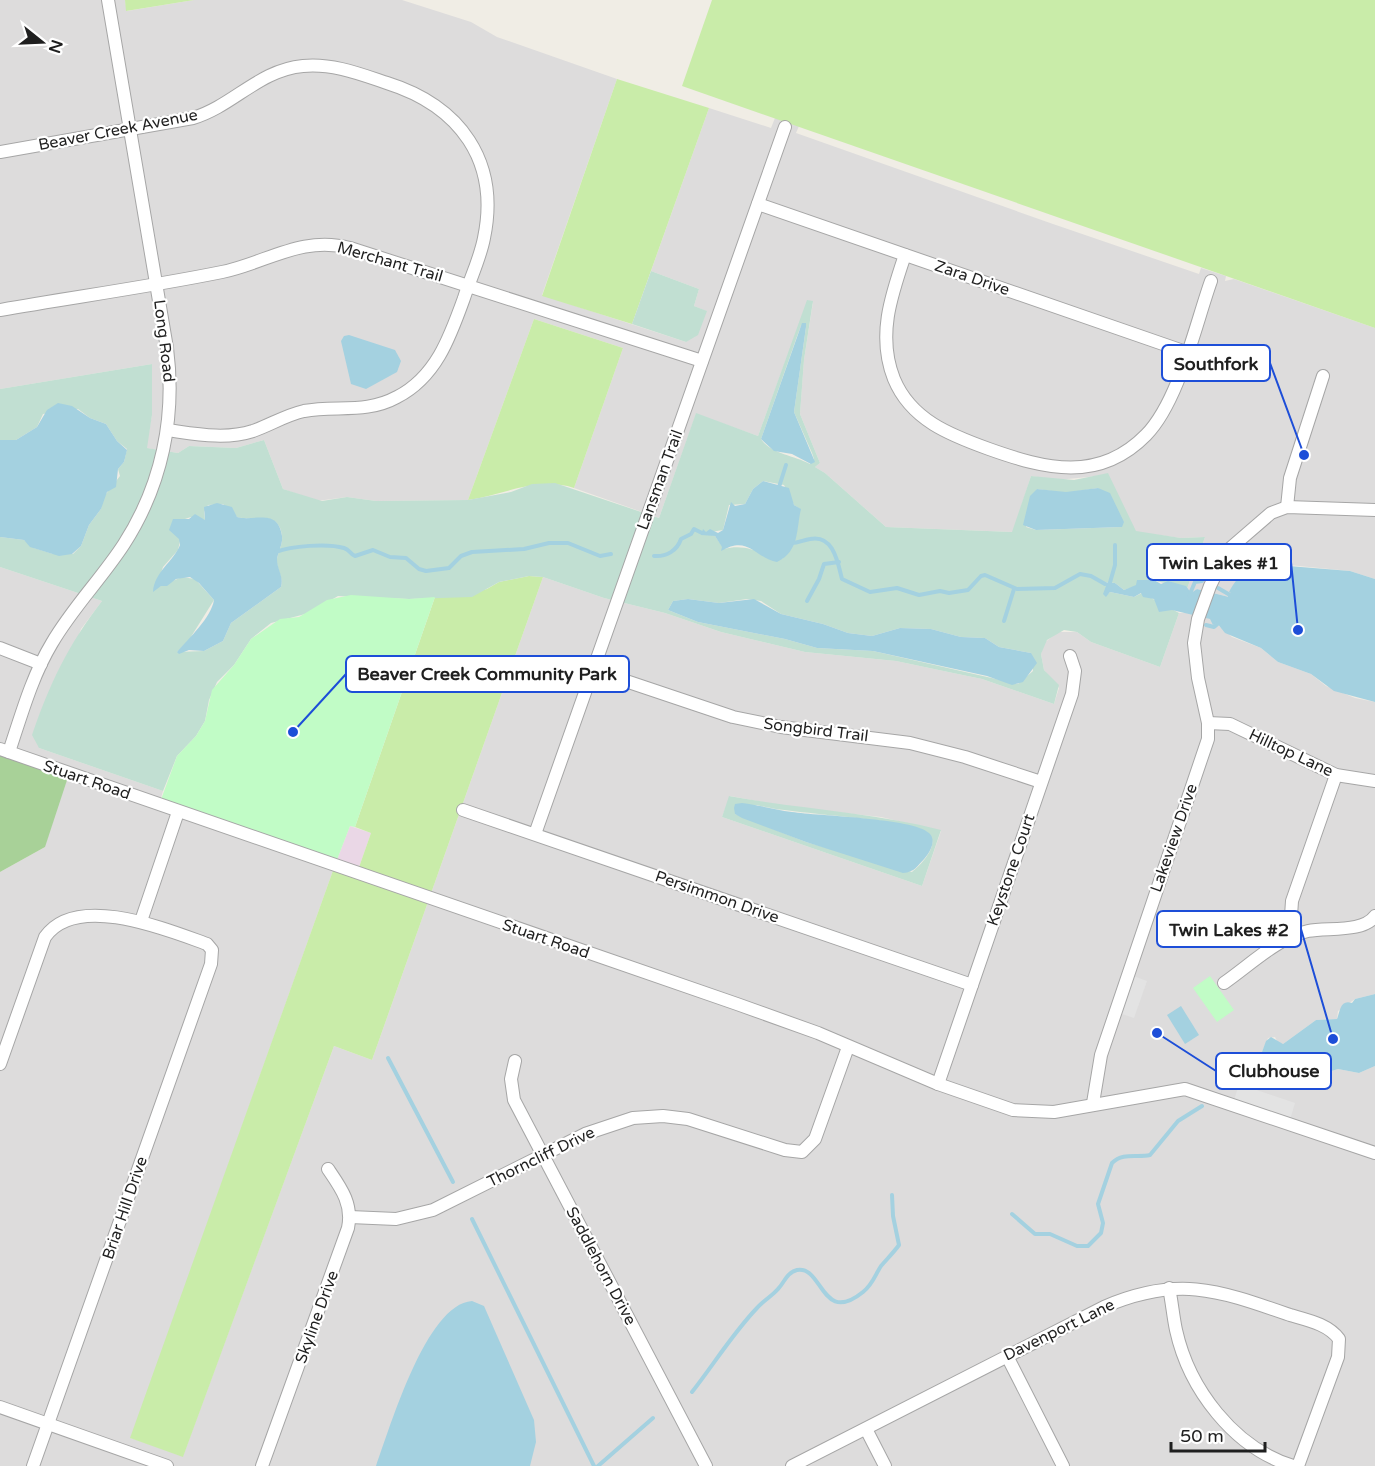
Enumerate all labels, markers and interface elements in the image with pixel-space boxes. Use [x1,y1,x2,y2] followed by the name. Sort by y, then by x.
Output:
[12,12,72,72] north arrow
[44,37,67,56] text: N
[37,105,199,155] street label: Beaver Creek Avenue
[335,237,445,287] street label: Merchant Trail
[932,256,1012,300] street label: Zara Drive
[149,299,179,383] street label: Long Road
[1162,345,1270,381] callout: Southfork
[1174,353,1258,375] text: Southfork
[633,427,687,533] street label: Lansman Trail
[1147,544,1291,580] callout: Twin Lakes #1
[1158,552,1279,574] text: Twin Lakes #1
[346,656,629,692] callout: Beaver Creek Community Park
[357,663,617,685] text: Beaver Creek Community Park
[762,714,870,746] street label: Songbird Trail
[1246,725,1336,781] street label: Hilltop Lane
[41,756,133,804] street label: Stuart Road
[1146,781,1202,895] street label: Lakeview Drive
[982,811,1040,929] street label: Keystone Court
[652,866,782,928] street label: Persimmon Drive
[1157,911,1301,947] callout: Twin Lakes #2
[500,915,592,963] street label: Stuart Road
[1168,919,1289,941] text: Twin Lakes #2
[1216,1053,1331,1089] callout: Clubhouse
[1228,1060,1320,1082] text: Clubhouse
[484,1122,598,1192] street label: Thorncliff Drive
[98,1154,152,1262] street label: Briar Hill Drive
[561,1203,641,1329] street label: Saddlehorn Drive
[291,1268,343,1366] street label: Skyline Drive
[1000,1294,1118,1366] street label: Davenport Lane
[1171,1415,1266,1453] scale bar
[1180,1425,1224,1447] text: 50 m

